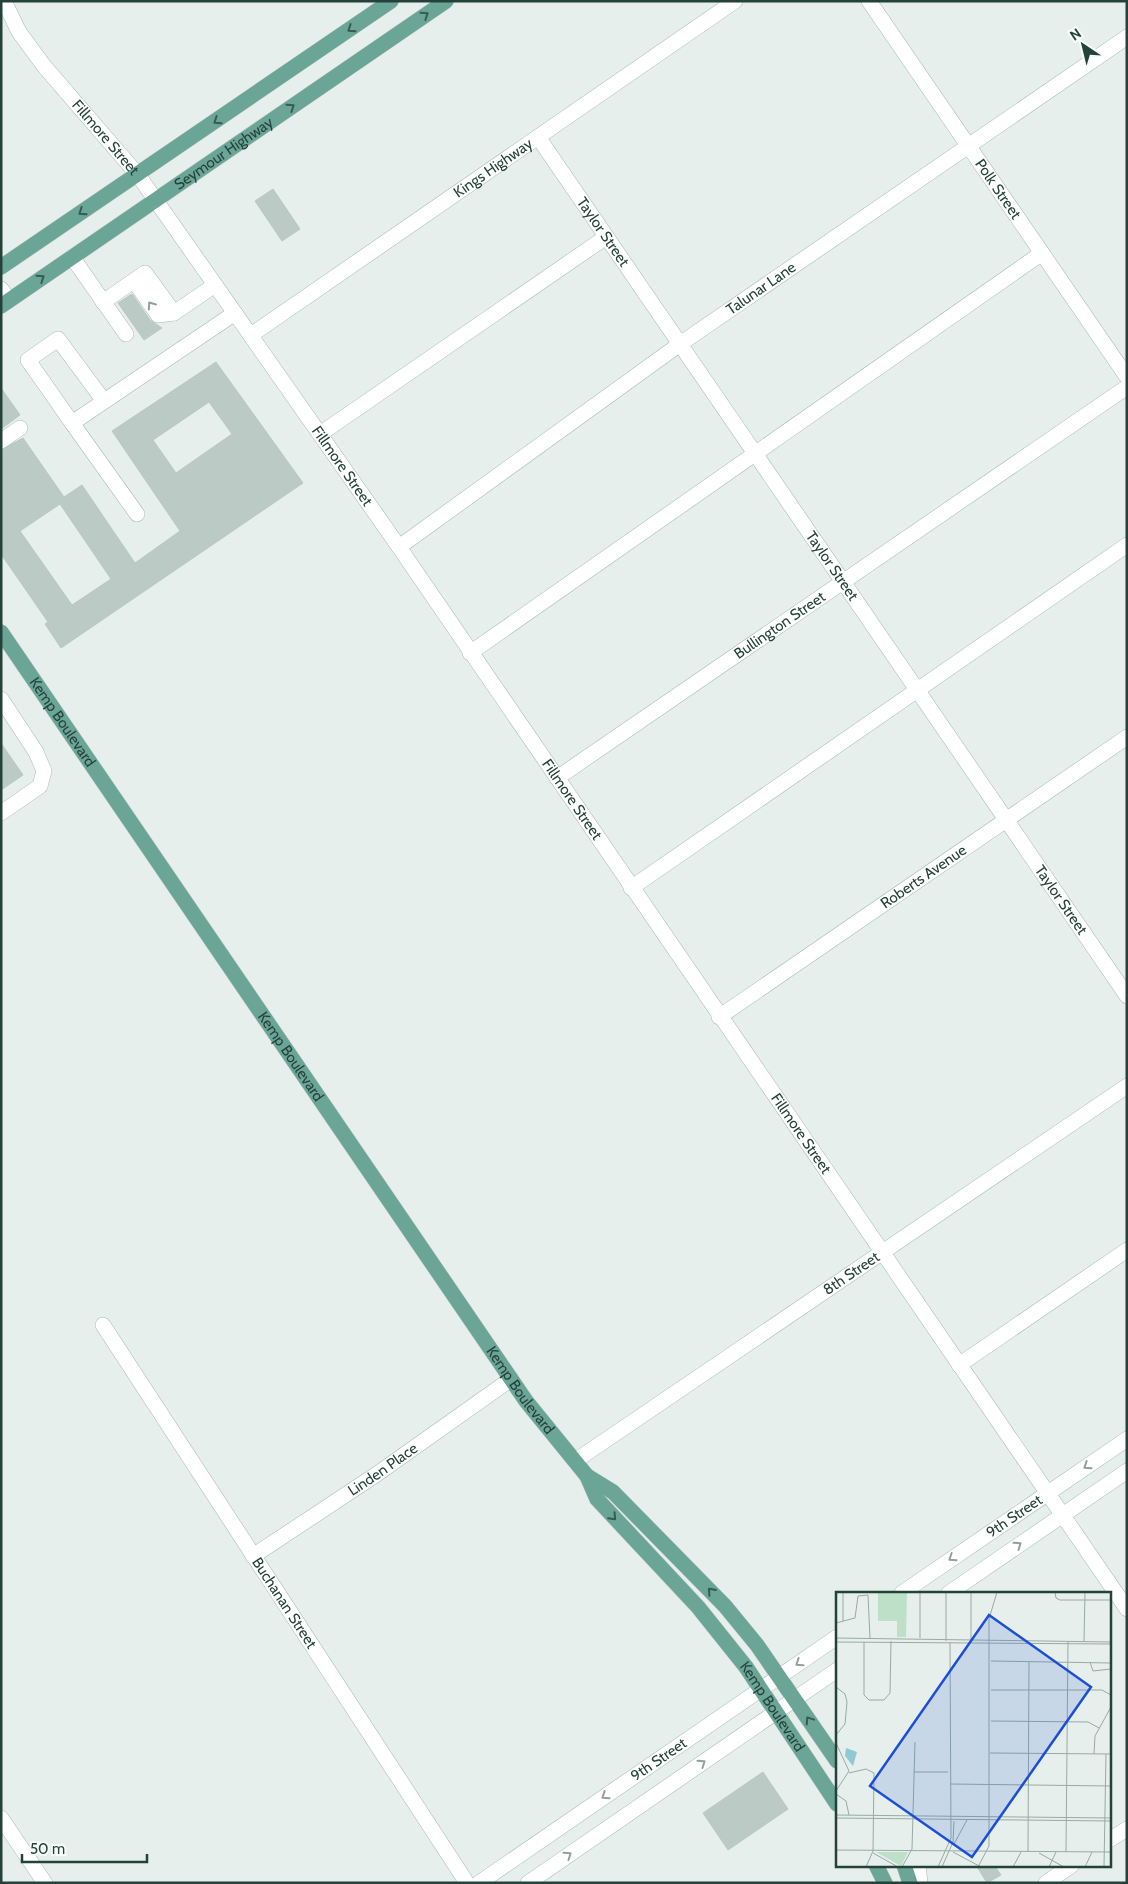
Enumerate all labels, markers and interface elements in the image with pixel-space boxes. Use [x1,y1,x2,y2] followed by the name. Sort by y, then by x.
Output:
[419,12,429,21] one-way arrow
[1058,20,1108,70] north arrow
[347,23,356,32] one-way arrow
[1066,24,1085,45] text: N
[68,96,143,179] street label: Fillmore Street
[285,104,295,113] one-way arrow
[171,113,277,194] street label: Seymour Highway
[213,115,222,124] one-way arrow
[450,134,536,202] street label: Kings Highway
[971,156,1025,222] street label: Polk Street
[573,194,633,270] street label: Taylor Street
[79,206,88,215] one-way arrow
[723,258,799,318] street label: Talunar Lane
[36,275,45,284] one-way arrow
[148,301,157,311] one-way arrow
[308,422,376,509] street label: Fillmore Street
[802,528,862,604] street label: Taylor Street
[731,588,829,663] street label: Bullington Street
[26,674,99,770] street label: Kemp Boulevard
[538,756,606,843] street label: Fillmore Street
[877,841,970,912] street label: Roberts Avenue
[1031,862,1091,938] street label: Taylor Street
[254,1008,328,1105] street label: Kemp Boulevard
[767,1090,835,1177] street label: Fillmore Street
[820,1248,883,1299] street label: 8th Street
[482,1343,558,1438] street label: Kemp Boulevard
[345,1439,421,1500] street label: Linden Place
[1083,1460,1092,1469] one-way arrow
[983,1491,1046,1542] street label: 9th Street
[607,1511,616,1520] one-way arrow
[1013,1542,1022,1551] one-way arrow
[949,1552,958,1561] one-way arrow
[248,1554,321,1652] street label: Buchanan Street
[708,1587,717,1596] one-way arrow
[836,1592,1110,1866] inset map
[795,1657,805,1666] one-way arrow
[736,1658,809,1755] street label: Kemp Boulevard
[806,1717,815,1726] one-way arrow
[627,1734,690,1785] street label: 9th Street
[696,1760,705,1769] one-way arrow
[601,1790,611,1799] one-way arrow
[22,1832,148,1864] scale bar
[30,1840,65,1858] text: 50 m
[562,1852,572,1861] one-way arrow

